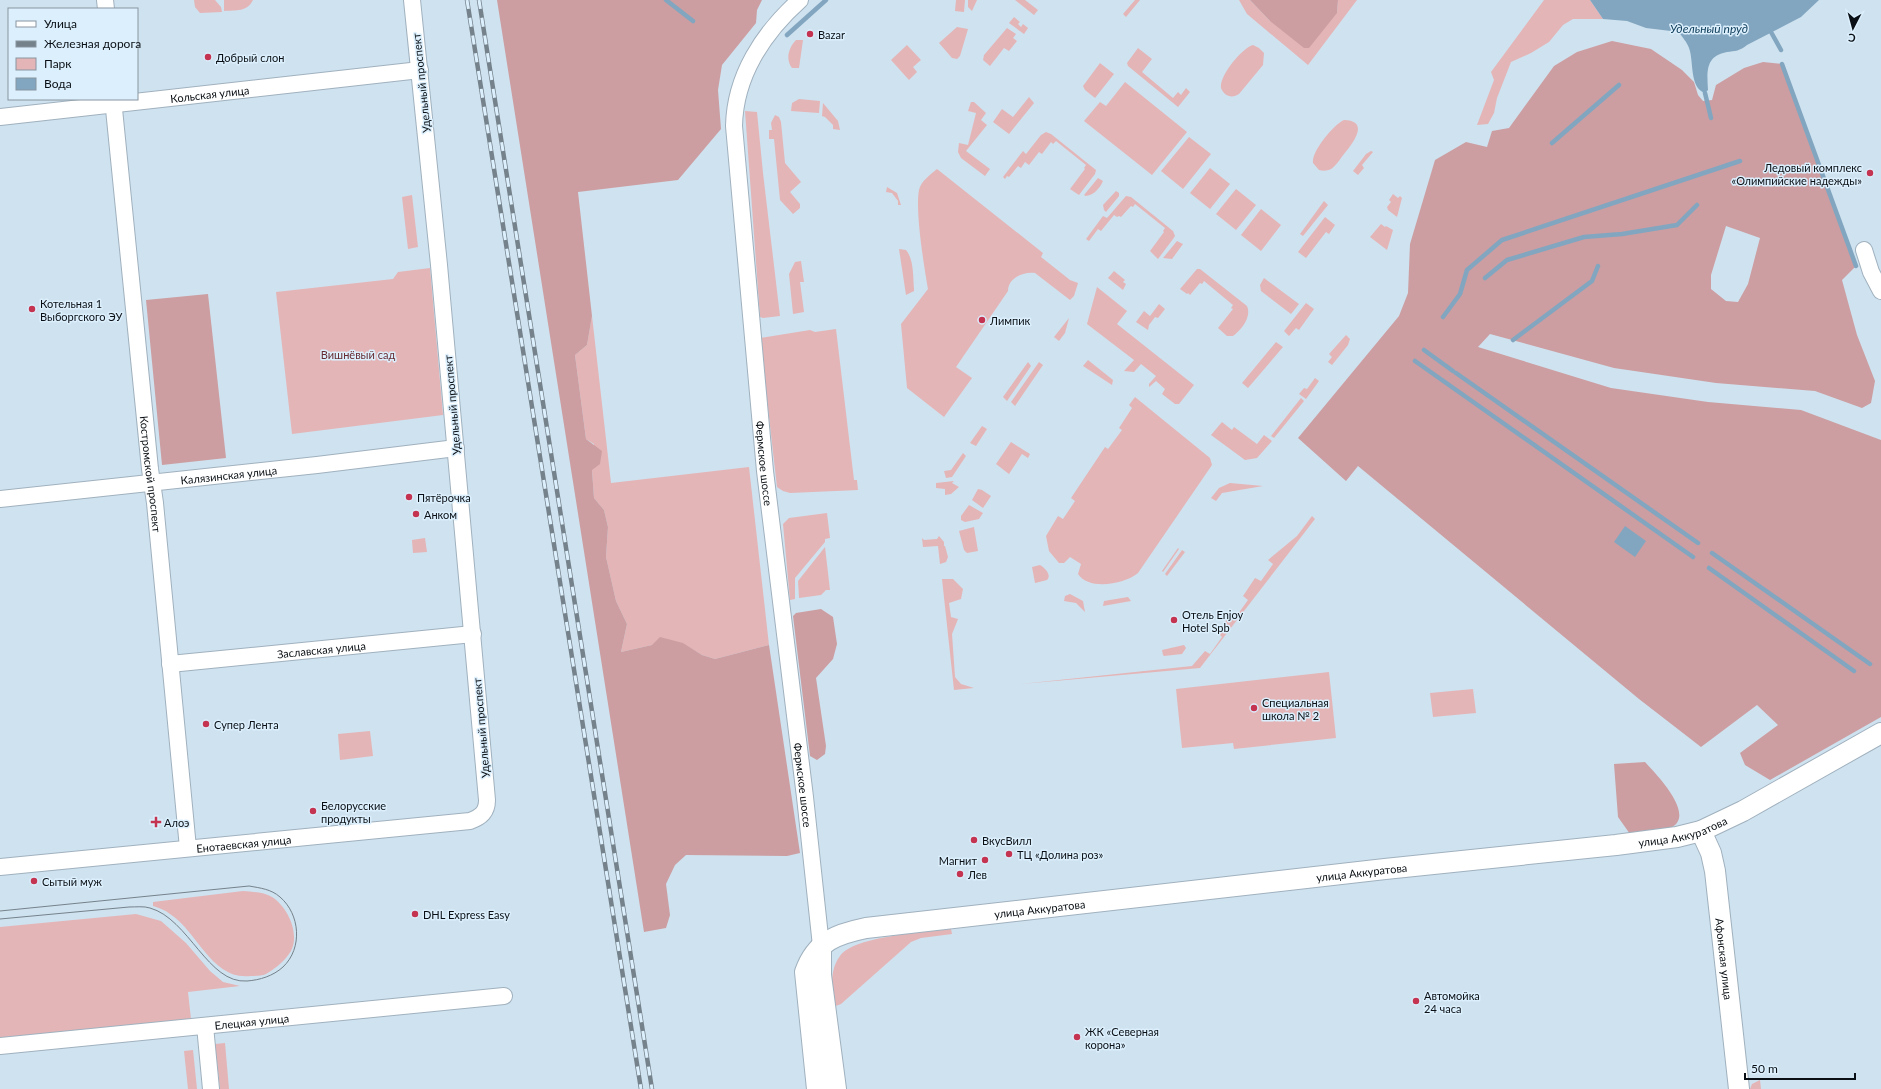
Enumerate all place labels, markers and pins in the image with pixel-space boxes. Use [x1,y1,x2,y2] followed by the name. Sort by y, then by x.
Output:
[818,28,845,41] place label: Bazar
[805,29,815,39] marker: Bazar
[216,51,284,64] place label: Добрый слон
[203,52,213,62] marker: Добрый слон
[1731,161,1862,187] place label: Ледовый комплекс «Олимпийские надежды»
[1865,168,1875,178] marker: Ледовый комплекс «Олимпийские надежды»
[40,297,122,323] place label: Котельная 1 Выборгского ЭУ
[27,304,37,314] marker: Котельная 1 Выборгского ЭУ
[989,314,1031,327] place label: Лимпик
[977,315,987,325] marker: Лимпик
[417,491,471,504] place label: Пятёрочка
[404,492,414,502] marker: Пятёрочка
[424,508,457,521] place label: Анком
[411,509,421,519] marker: Анком
[1182,608,1244,634] place label: Отель Enjoy Hotel Spb
[1169,615,1179,625] marker: Отель Enjoy Hotel Spb
[1262,696,1329,722] place label: Специальная школа № 2
[1249,703,1259,713] marker: Специальная школа № 2
[214,718,279,731] place label: Супер Лента
[201,719,211,729] marker: Супер Лента
[321,799,386,825] place label: Белорусские продукты
[308,806,318,816] marker: Белорусские продукты
[164,816,189,829] place label: Алоэ
[151,817,161,827] marker: Алоэ
[982,834,1032,847] place label: ВкусВилл
[969,835,979,845] marker: ВкусВилл
[1017,848,1103,861] place label: ТЦ «Долина роз»
[1004,849,1014,859] marker: ТЦ «Долина роз»
[939,854,977,867] place label: Магнит
[980,855,990,865] marker: Магнит
[967,868,987,881] place label: Лев
[955,869,965,879] marker: Лев
[42,875,102,888] place label: Сытый муж
[29,876,39,886] marker: Сытый муж
[423,908,510,921] place label: DHL Express Easy
[410,909,420,919] marker: DHL Express Easy
[1424,989,1480,1015] place label: Автомойка 24 часа
[1411,996,1421,1006] marker: Автомойка 24 часа
[1085,1025,1159,1051] place label: ЖК «Северная корона»
[1072,1032,1082,1042] marker: ЖК «Северная корона»

